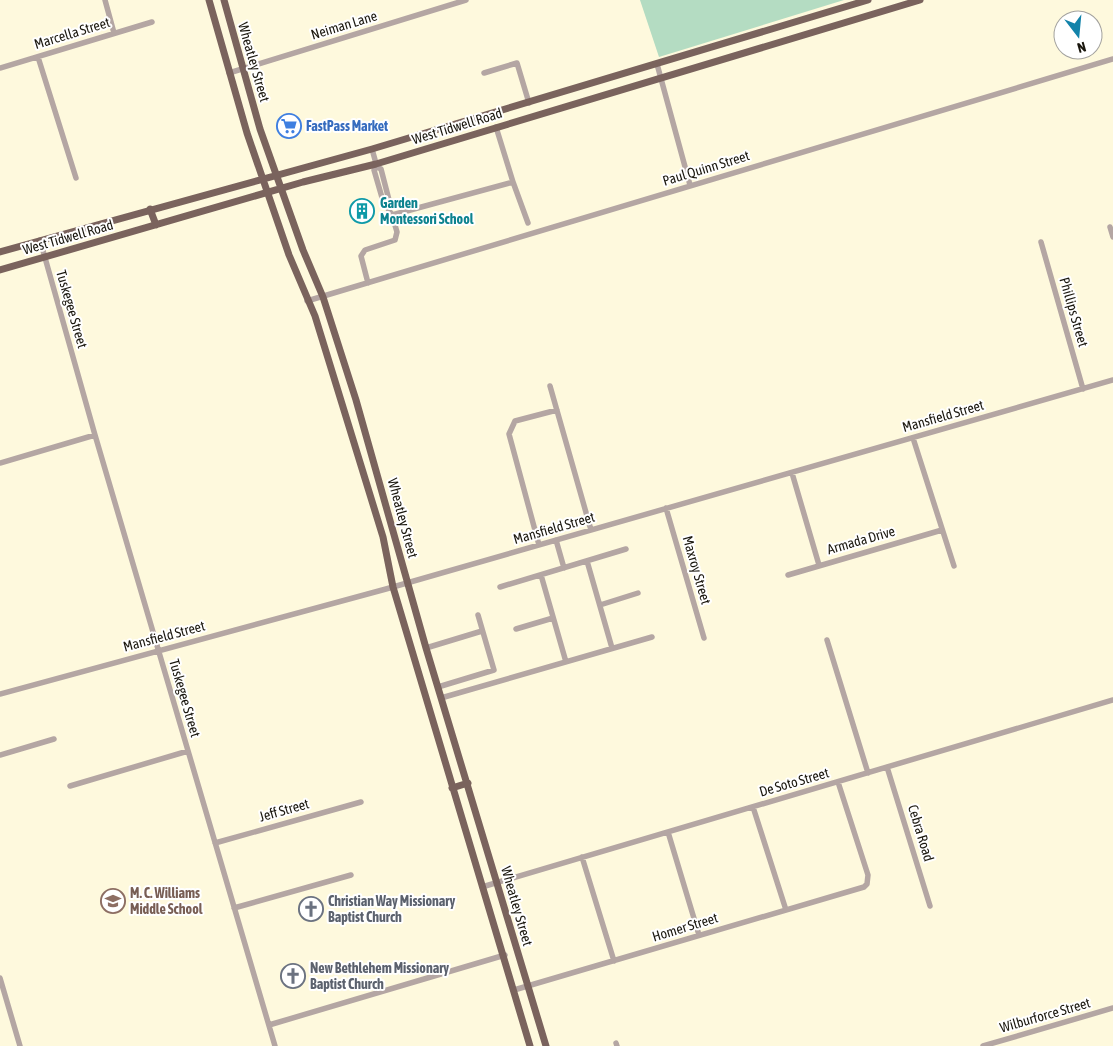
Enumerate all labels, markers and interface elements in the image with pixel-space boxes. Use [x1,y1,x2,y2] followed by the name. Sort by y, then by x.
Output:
[309,7,379,43] street label: Neiman Lane
[1053,10,1103,60] north arrow
[32,14,112,52] street label: Marcella Street
[235,20,273,104] street label: Wheatley Street
[1075,39,1088,56] text: N
[410,105,504,147] street label: West Tidwell Road
[276,113,302,139] supermarket icon: FastPass Market
[306,118,388,134] place label: FastPass Market
[661,147,751,189] street label: Paul Quinn Street
[380,195,474,227] place label: Garden Montessori School
[349,198,375,224] building icon: Garden Montessori School
[21,216,115,258] street label: West Tidwell Road
[53,268,91,350] street label: Tuskegee Street
[1056,275,1092,349] street label: Phillips Street
[900,397,986,435] street label: Mansfield Street
[385,476,421,560] street label: Wheatley Street
[511,509,597,547] street label: Mansfield Street
[825,523,897,557] street label: Armada Drive
[680,534,714,606] street label: Maxroy Street
[121,617,207,655] street label: Mansfield Street
[166,657,204,739] street label: Tuskegee Street
[757,764,831,800] street label: De Soto Street
[257,795,311,825] street label: Jeff Street
[905,803,937,863] street label: Cebra Road
[498,864,536,948] street label: Wheatley Street
[130,885,203,917] place label: M. C. Williams Middle School
[100,888,126,914] school or university icon: M. C. Williams Middle School
[328,893,455,925] place label: Christian Way Missionary Baptist Church
[298,896,324,922] church icon: Christian Way Missionary Baptist Church
[650,909,720,945] street label: Homer Street
[310,960,449,992] place label: New Bethlehem Missionary Baptist Church
[280,963,306,989] church icon: New Bethlehem Missionary Baptist Church
[998,994,1092,1036] street label: Wilburforce Street

